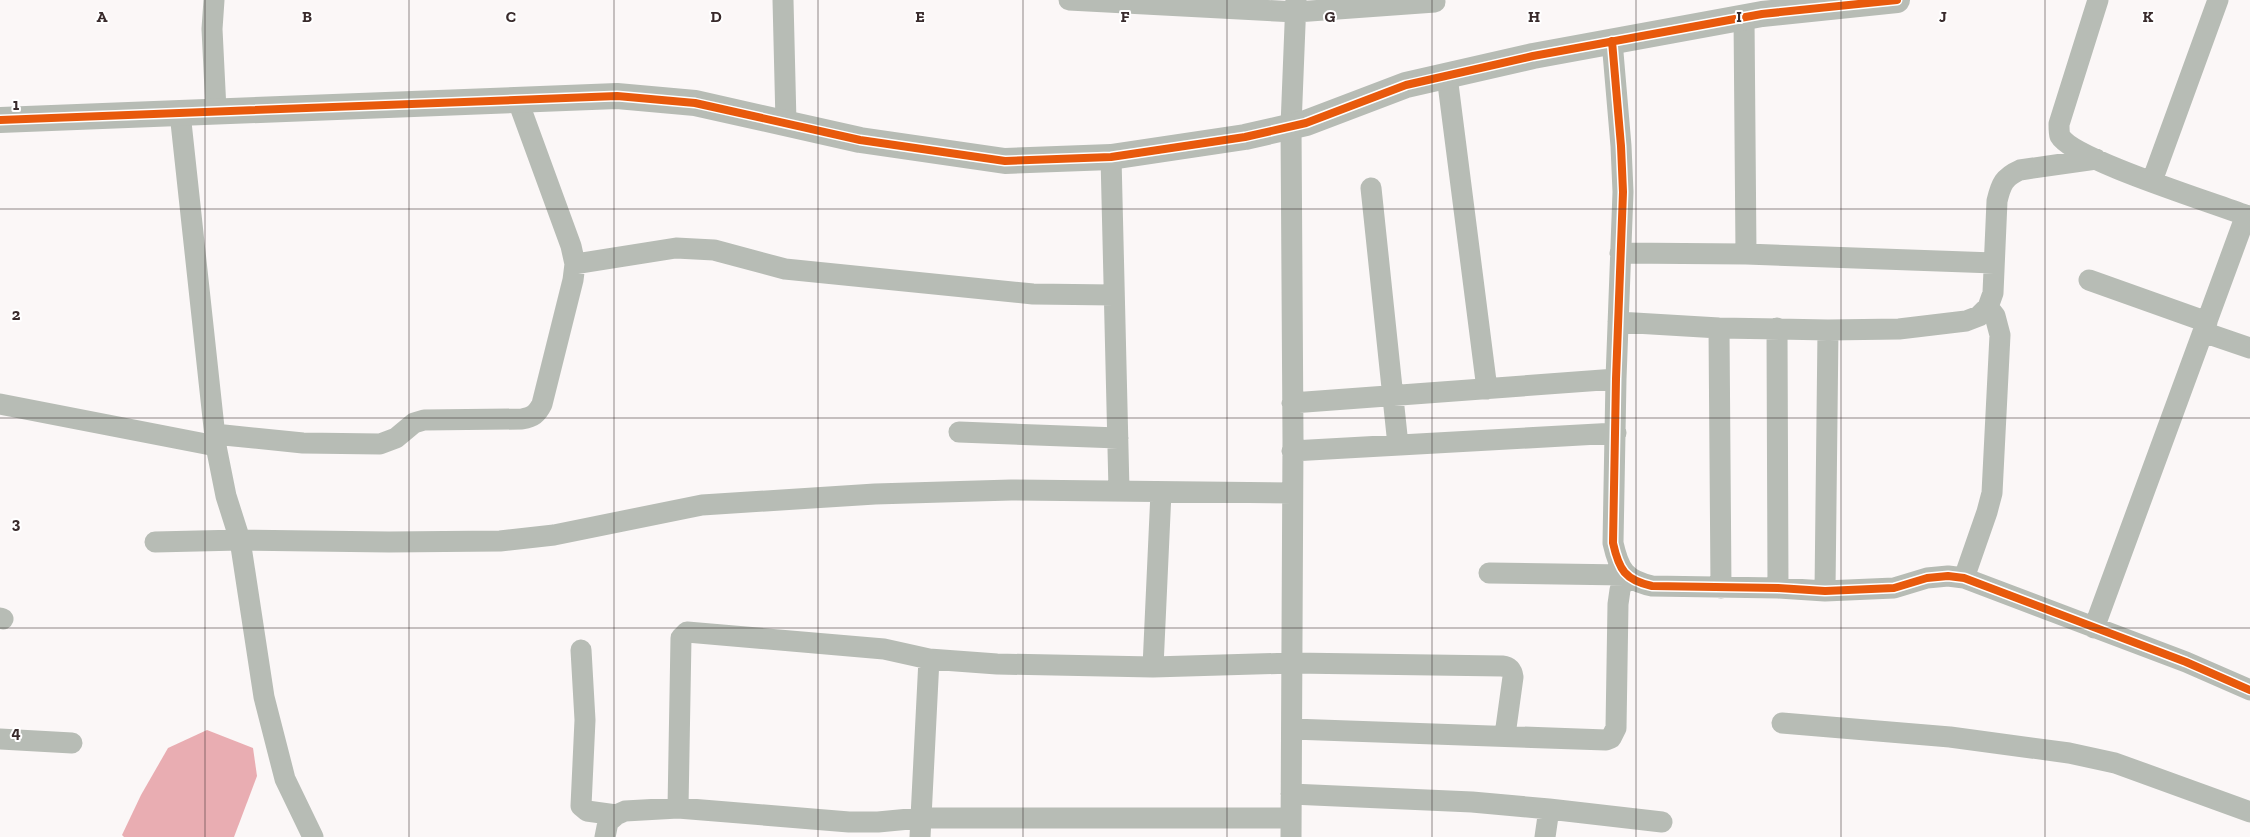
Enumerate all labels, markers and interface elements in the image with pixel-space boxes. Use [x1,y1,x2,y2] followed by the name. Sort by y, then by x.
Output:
[97,7,108,26] text: A
[302,7,312,26] text: B
[506,7,516,26] text: C
[710,7,722,26] text: D
[915,7,925,26] text: E
[1120,7,1130,26] text: F
[1325,7,1336,26] text: G
[1528,7,1540,26] text: H
[1736,7,1742,26] text: I
[1939,7,1947,26] text: J
[2143,7,2154,26] text: K
[13,95,20,114] text: 1
[12,305,21,324] text: 2
[12,514,21,533] text: 3
[11,723,21,742] text: 4

